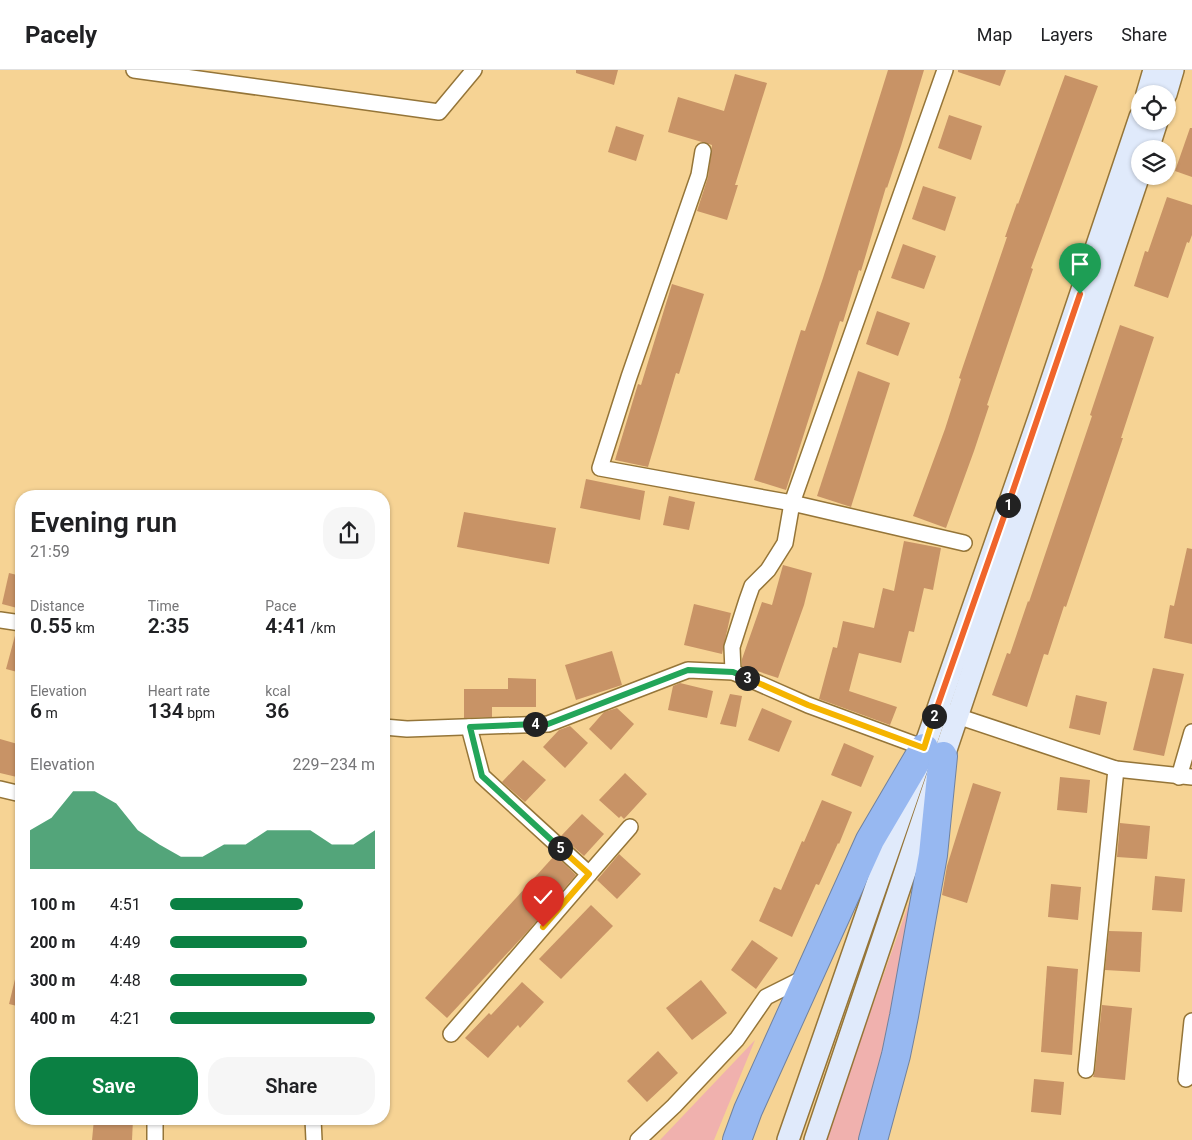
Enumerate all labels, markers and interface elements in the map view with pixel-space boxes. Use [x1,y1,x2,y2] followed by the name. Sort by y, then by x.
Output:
[25,21,97,49] text: Pacely
[977,24,1012,45] text: Map
[1040,24,1093,45] text: Layers
[1121,24,1167,45] text: Share
[1131,85,1176,185] map controls
[1131,85,1176,130] button: locate
[1131,140,1176,185] button: layers
[1059,243,1101,294] pin
[1066,250,1094,278] icon: arrive
[996,492,1020,518] pin: 1
[1004,497,1013,513] text: 1
[30,506,177,539] text: Evening run
[323,507,375,559] button: share
[30,542,70,561] text: 21:59
[30,598,85,614] text: Distance
[148,598,179,614] text: Time
[265,598,296,614] text: Pace
[30,614,72,638] text: 0.55
[148,614,189,638] text: 2:35
[265,614,307,638] text: 4:41
[72,620,95,636] text: km
[307,620,336,636] text: /km
[734,666,760,690] pin: 3
[743,670,752,686] text: 3
[30,683,87,699] text: Elevation
[148,683,210,699] text: Heart rate
[265,683,291,699] text: kcal
[30,699,42,723] text: 6
[148,699,184,723] text: 134
[265,699,289,723] text: 36
[922,704,946,728] pin: 2
[42,705,58,721] text: m
[184,705,215,721] text: bpm
[930,708,939,724] text: 2
[522,712,548,736] pin: 4
[531,716,540,732] text: 4
[30,755,95,774] text: Elevation
[293,755,375,774] text: 229–234 m
[548,836,572,860] pin: 5
[556,840,565,856] text: 5
[522,876,564,927] pin
[529,883,557,911] icon: check
[30,895,75,914] text: 100 m
[110,895,141,914] text: 4:51
[30,933,75,952] text: 200 m
[110,933,141,952] text: 4:49
[30,971,75,990] text: 300 m
[110,971,141,990] text: 4:48
[30,1009,75,1028] text: 400 m
[110,1009,141,1028] text: 4:21
[30,1057,198,1115] button: Save
[208,1057,375,1115] button: Share

